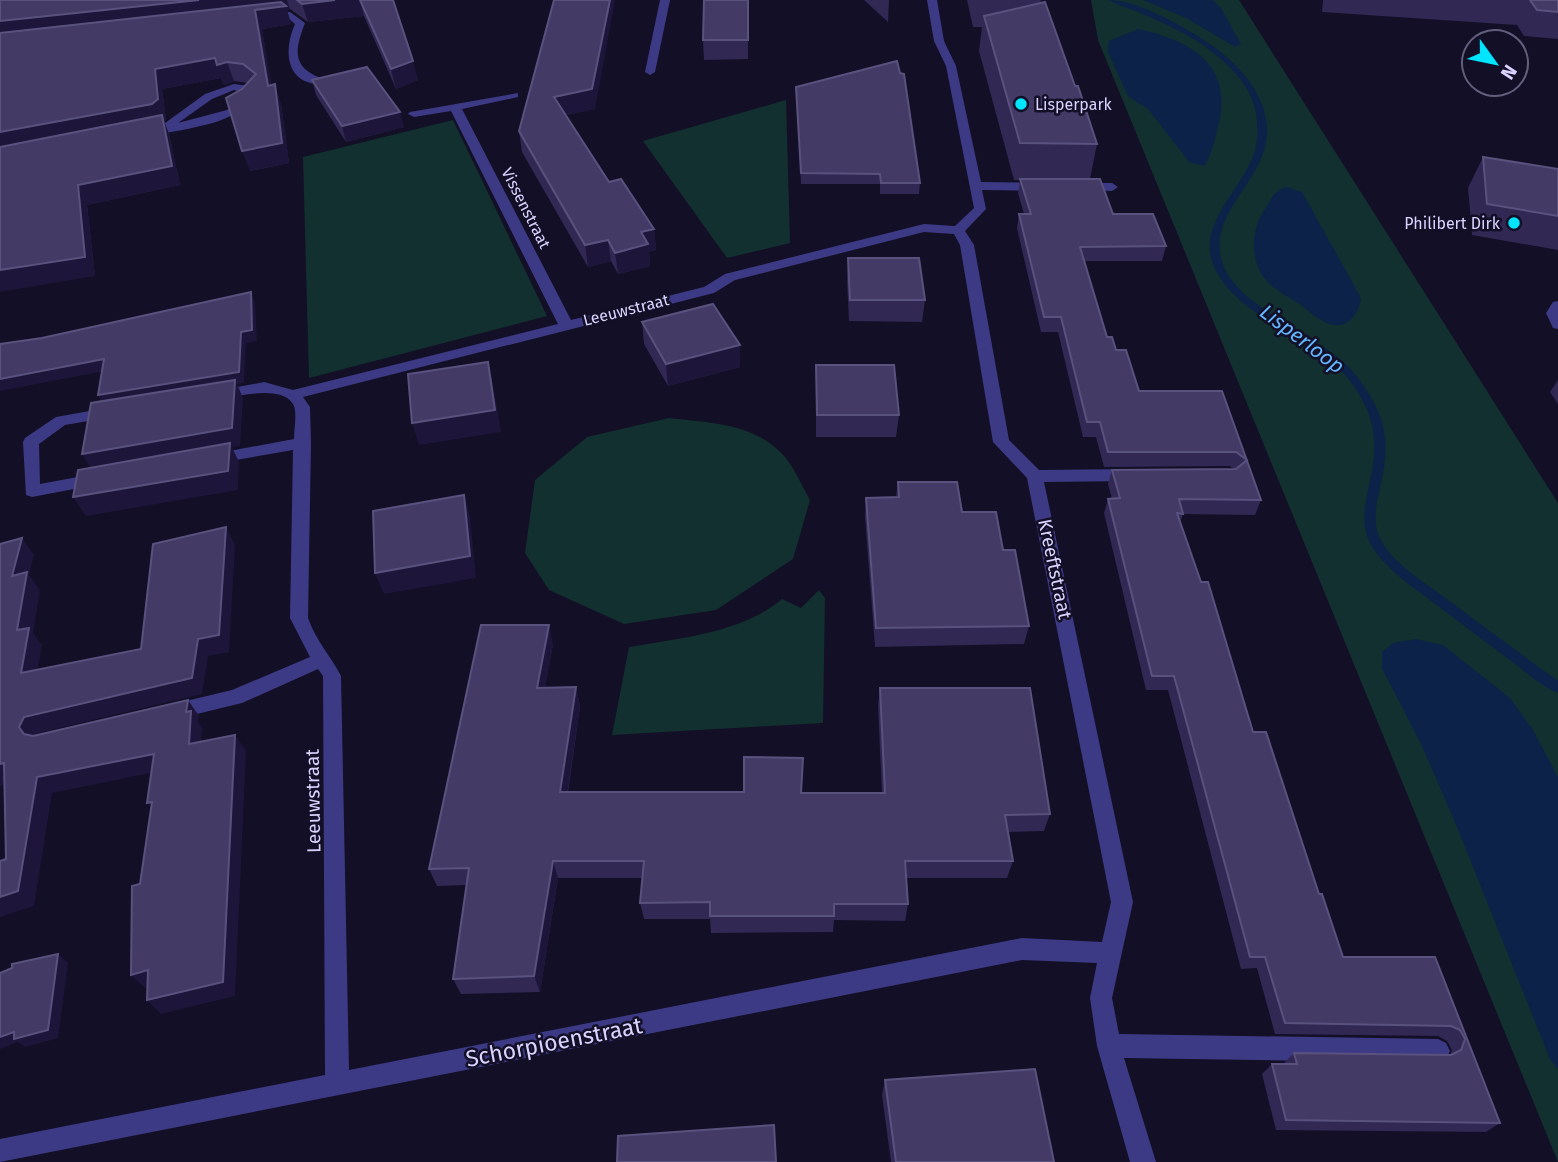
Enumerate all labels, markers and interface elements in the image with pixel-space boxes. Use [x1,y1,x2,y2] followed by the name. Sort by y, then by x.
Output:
[1460,28,1530,98] north arrow
[1496,60,1522,84] text: N
[1035,95,1113,114] place label: Lisperpark
[1013,96,1029,112] marker: Lisperpark
[497,164,555,252] street label: Vissenstraat
[1404,214,1501,233] place label: Philibert Dirk
[1506,215,1522,231] marker: Philibert Dirk
[581,290,671,330] street label: Leeuwstraat
[1255,299,1349,379] water label: Lisperloop
[1033,517,1077,621] street label: Kreeftstraat
[301,749,325,853] street label: Leeuwstraat
[463,1011,645,1073] street label: Schorpioenstraat

